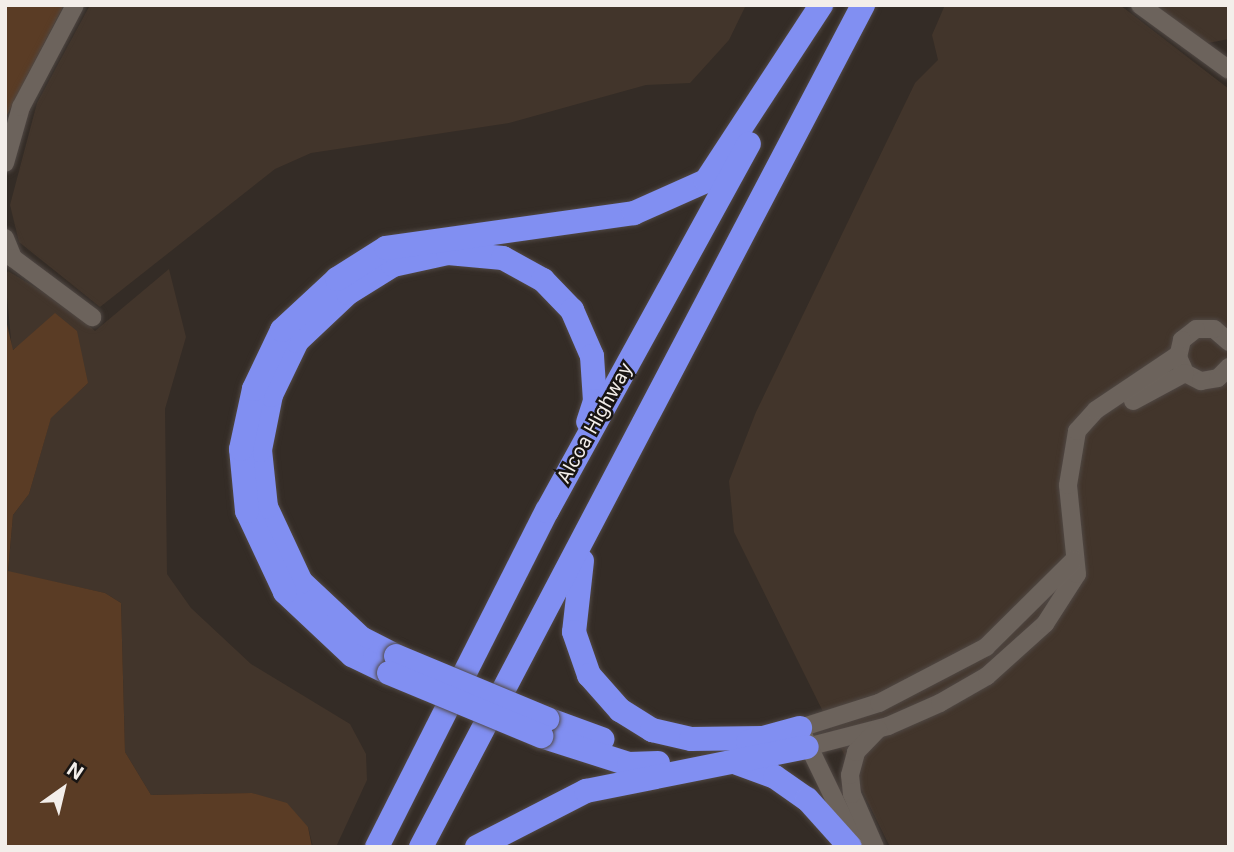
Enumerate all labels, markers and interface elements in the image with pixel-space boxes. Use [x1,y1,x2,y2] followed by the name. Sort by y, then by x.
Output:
[552,359,638,487] street label: Alcoa Highway
[28,754,98,824] north arrow
[63,758,87,785] text: N

